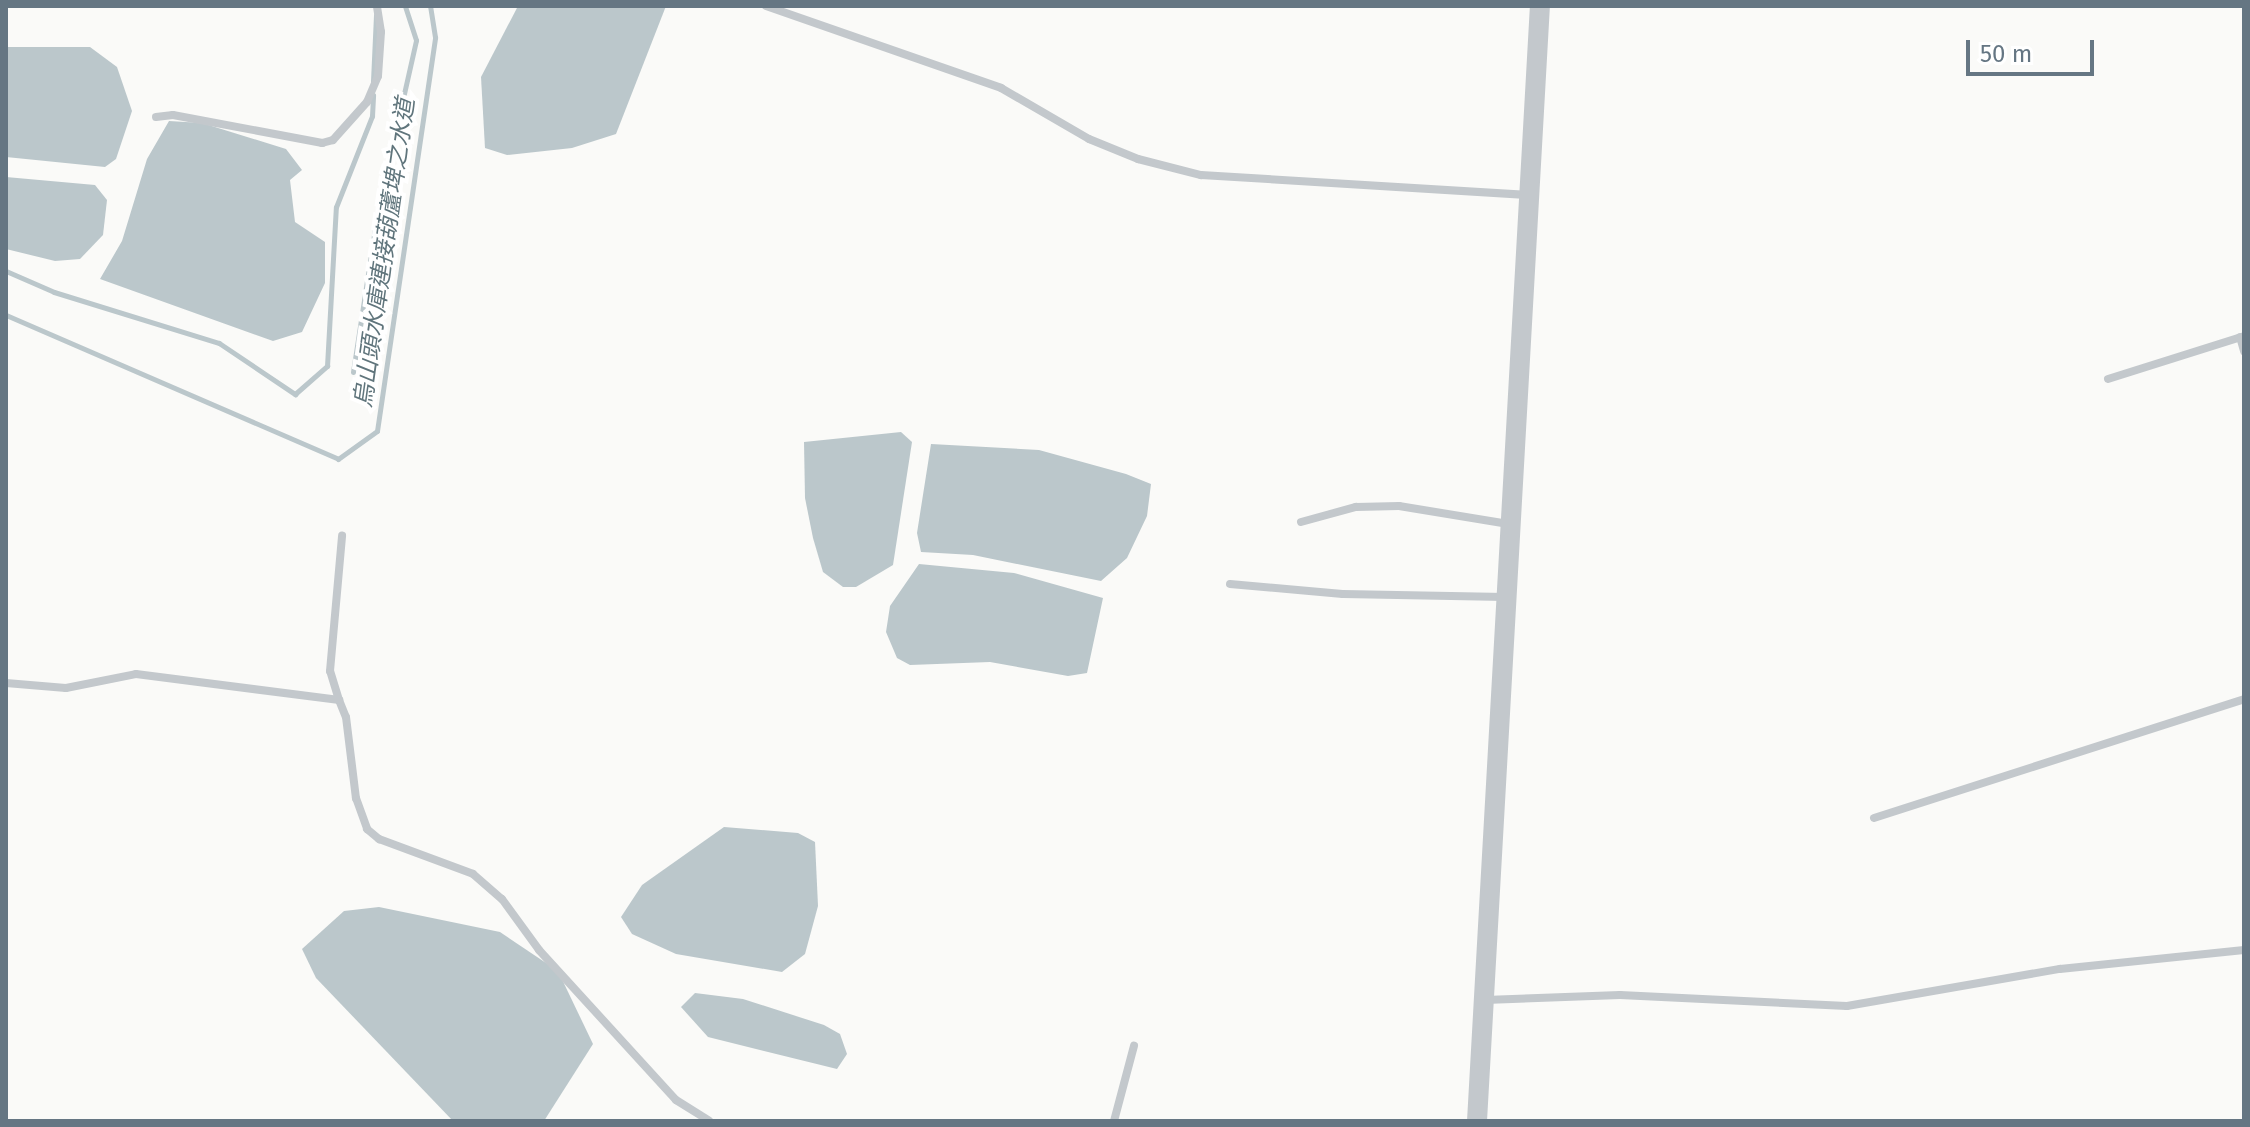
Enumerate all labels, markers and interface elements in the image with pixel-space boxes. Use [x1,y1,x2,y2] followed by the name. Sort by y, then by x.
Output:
[1970,24,2098,74] scale bar
[1980,40,2032,68] text: 50 m
[349,97,421,409] water label: 烏山頭水庫連接葫蘆埤之水道

